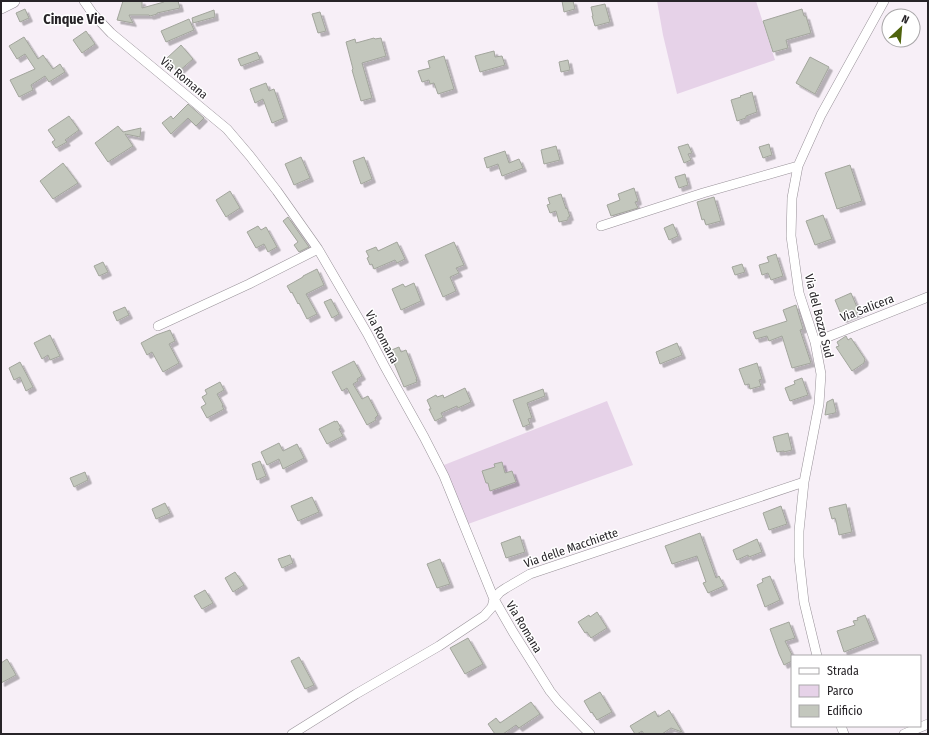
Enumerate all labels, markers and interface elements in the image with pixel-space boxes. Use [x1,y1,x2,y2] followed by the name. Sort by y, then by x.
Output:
[881,8,921,48] north arrow
[43,11,105,28] district label: Cinque Vie
[899,12,911,27] text: N
[157,54,211,102] street label: Via Romana
[802,273,836,359] street label: Via del Bozzo Sud
[838,291,896,325] street label: Via Salicera
[362,308,402,366] street label: Via Romana
[522,525,620,571] street label: Via delle Macchiette
[503,599,545,655] street label: Via Romana
[791,655,921,727] legend
[827,664,859,678] text: Strada
[827,684,854,698] text: Parco
[827,704,863,718] text: Edificio

